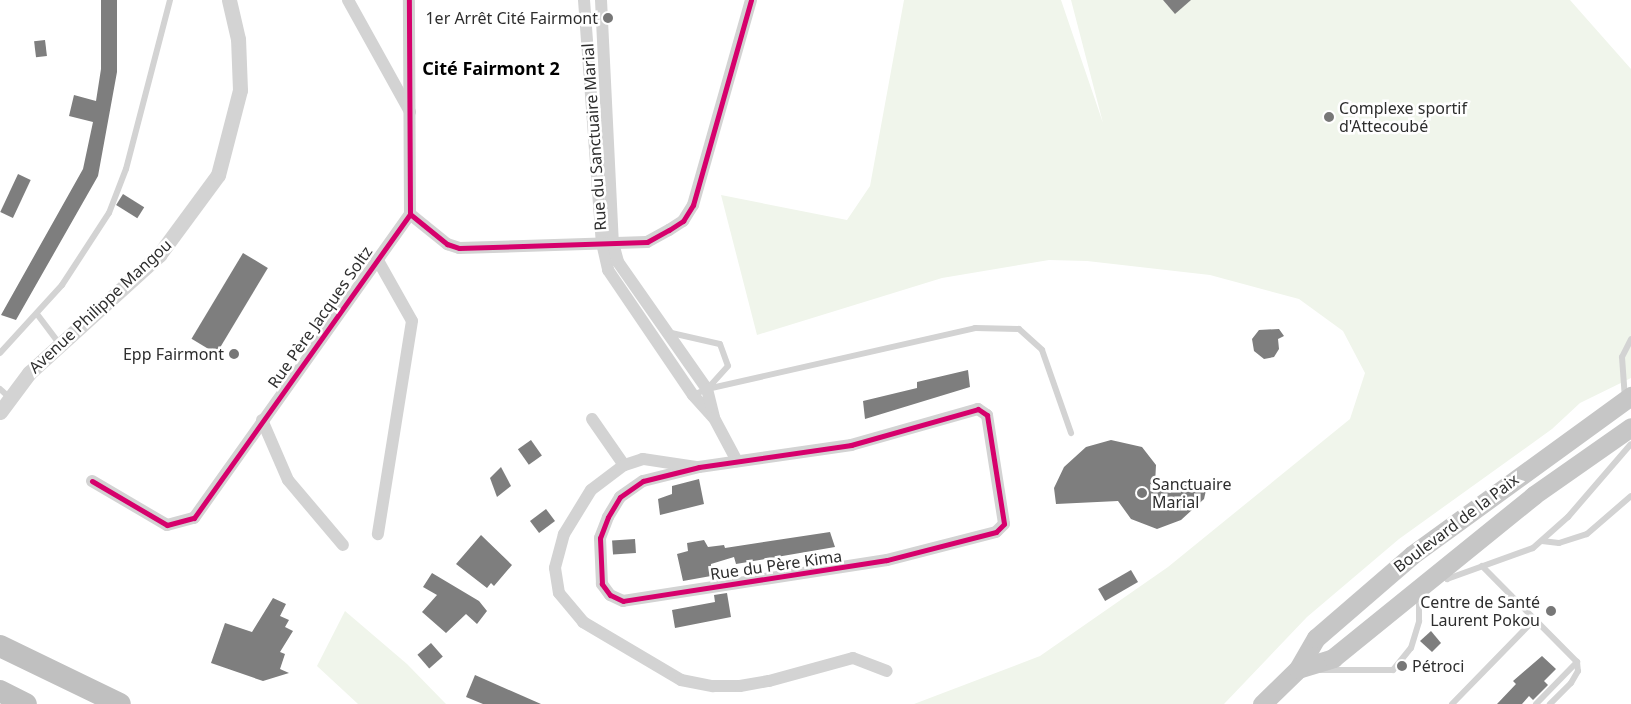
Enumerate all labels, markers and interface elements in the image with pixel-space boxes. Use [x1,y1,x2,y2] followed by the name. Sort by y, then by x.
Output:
[425,8,598,28] place label: 1er Arrêt Cité Fairmont
[602,12,614,24] marker: 1er Arrêt Cité Fairmont
[578,43,610,231] street label: Rue du Sanctuaire Marial
[422,57,560,79] district label: Cité Fairmont 2
[1339,98,1467,136] place label: Complexe sportif d'Attecoubé
[1323,111,1335,123] marker: Complexe sportif d'Attecoubé
[25,235,175,377] street label: Avenue Philippe Mangou
[264,242,376,392] street label: Rue Père Jacques Soltz
[123,344,224,364] place label: Epp Fairmont
[228,348,240,360] marker: Epp Fairmont
[1390,470,1522,576] street label: Boulevard de la Paix
[1152,474,1231,512] place label: Sanctuaire Marial
[1136,487,1148,499] marker: Sanctuaire Marial
[709,546,843,584] street label: Rue du Père Kima
[1420,592,1540,630] place label: Centre de Santé Laurent Pokou
[1544,604,1558,618] marker: Centre de Santé Laurent Pokou
[1412,656,1464,676] place label: Pétroci
[1396,660,1408,672] marker: Pétroci

